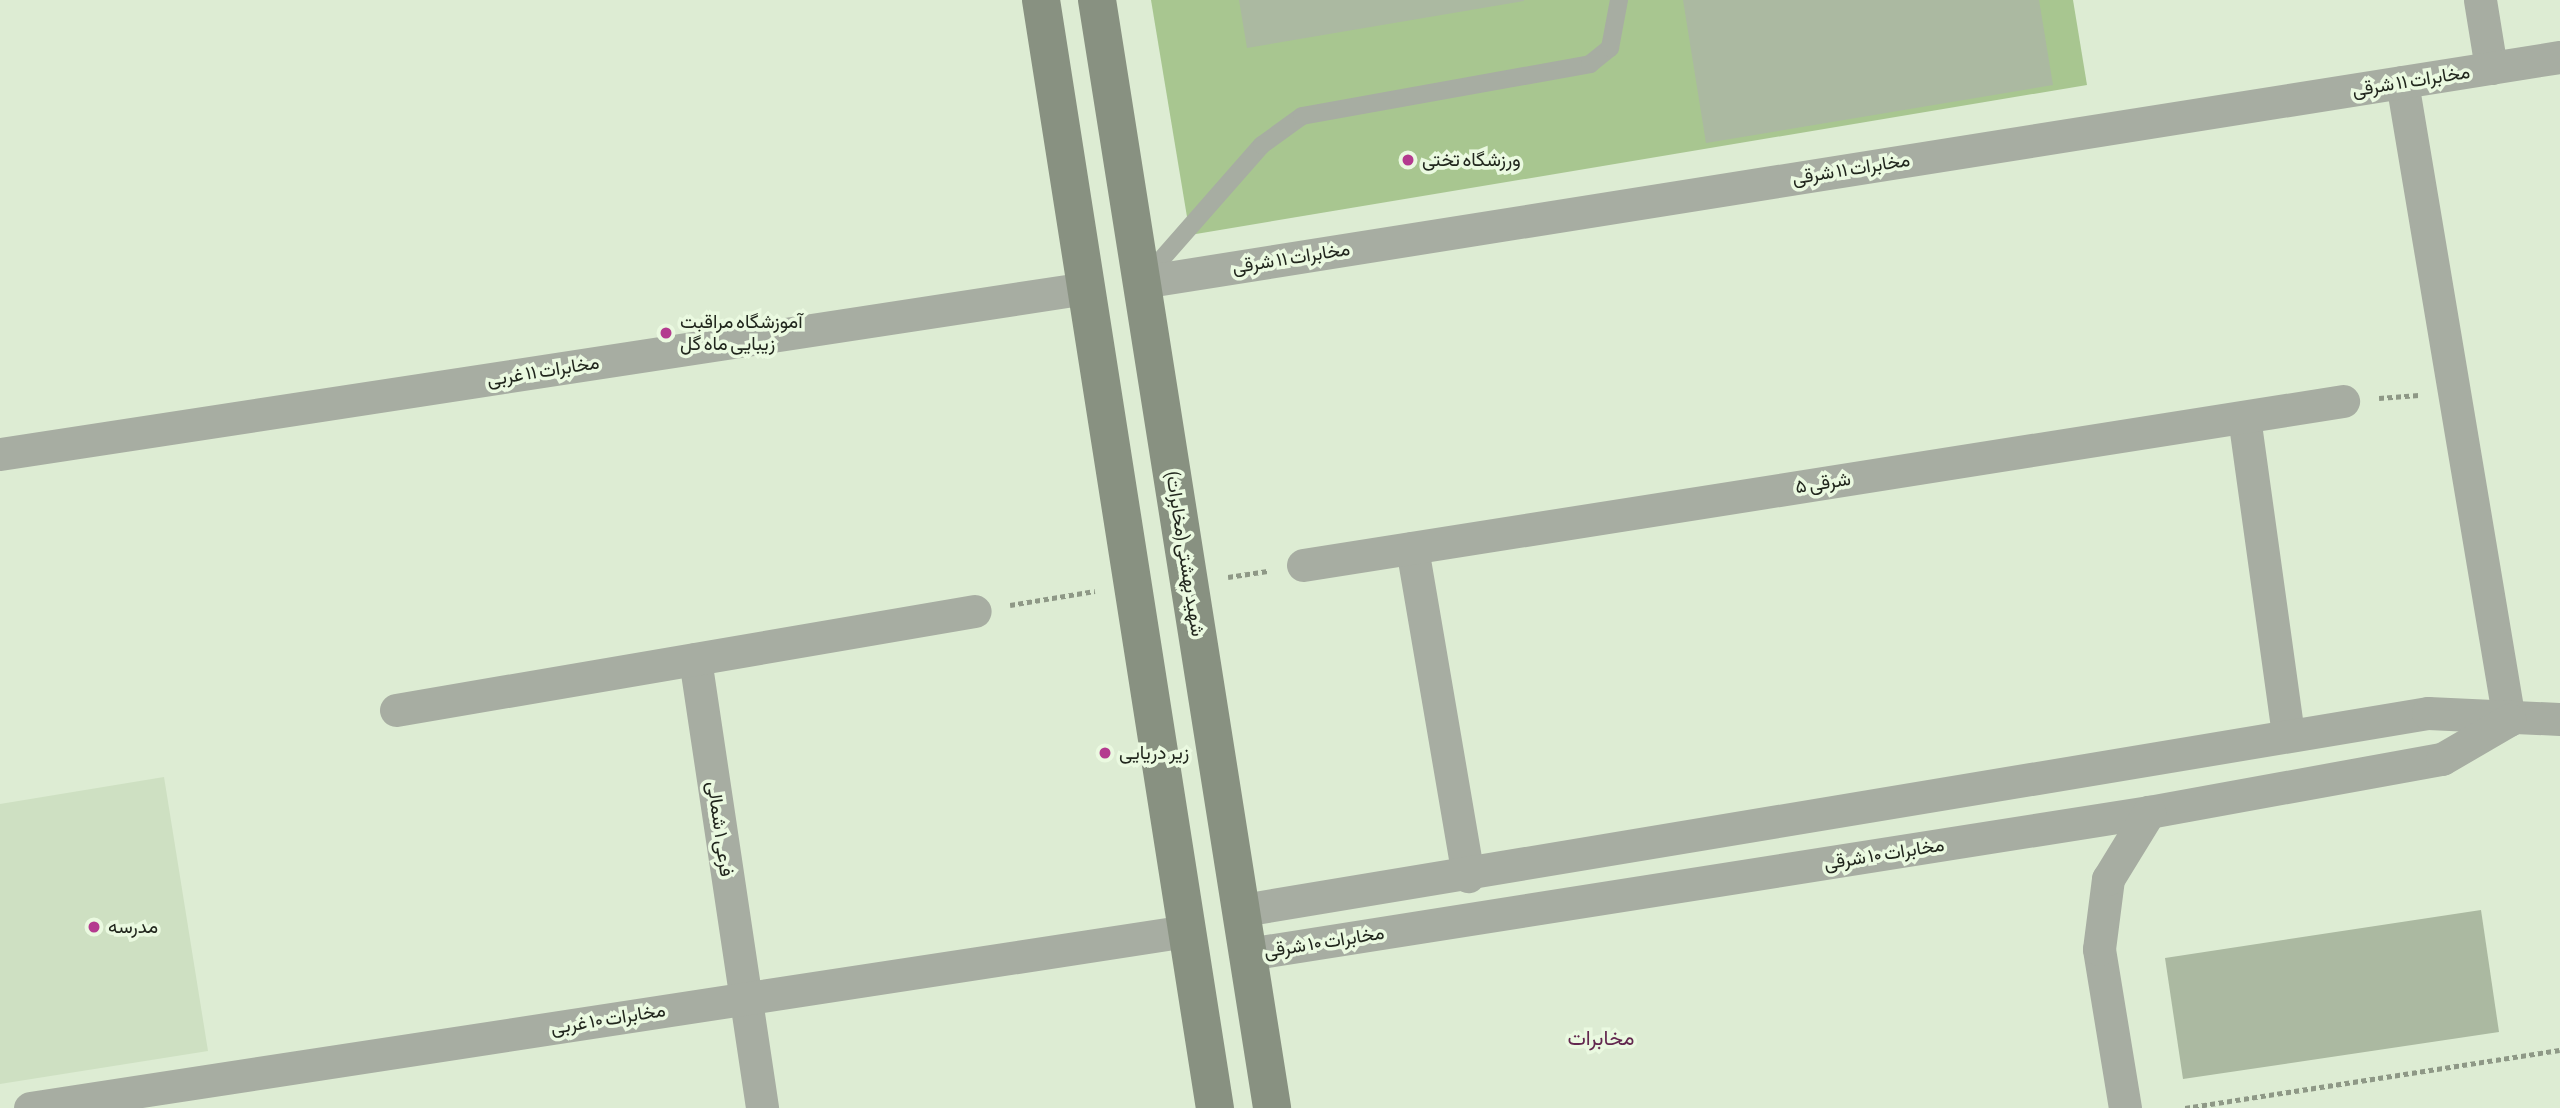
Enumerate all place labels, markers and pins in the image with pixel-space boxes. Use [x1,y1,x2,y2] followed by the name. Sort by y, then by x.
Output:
[1422,149,1521,171] place label: ورزشگاه تختی
[1400,152,1416,168] marker: ورزشگاه تختی
[680,311,803,355] place label: آموزشگاه مراقبت زیبایی ماه گل
[658,325,674,341] marker: آموزشگاه مراقبت زیبایی ماه گل
[1119,742,1189,764] place label: زیر دریایی
[1097,745,1113,761] marker: زیر دریایی
[108,916,158,938] place label: مدرسه
[86,919,102,935] marker: مدرسه

